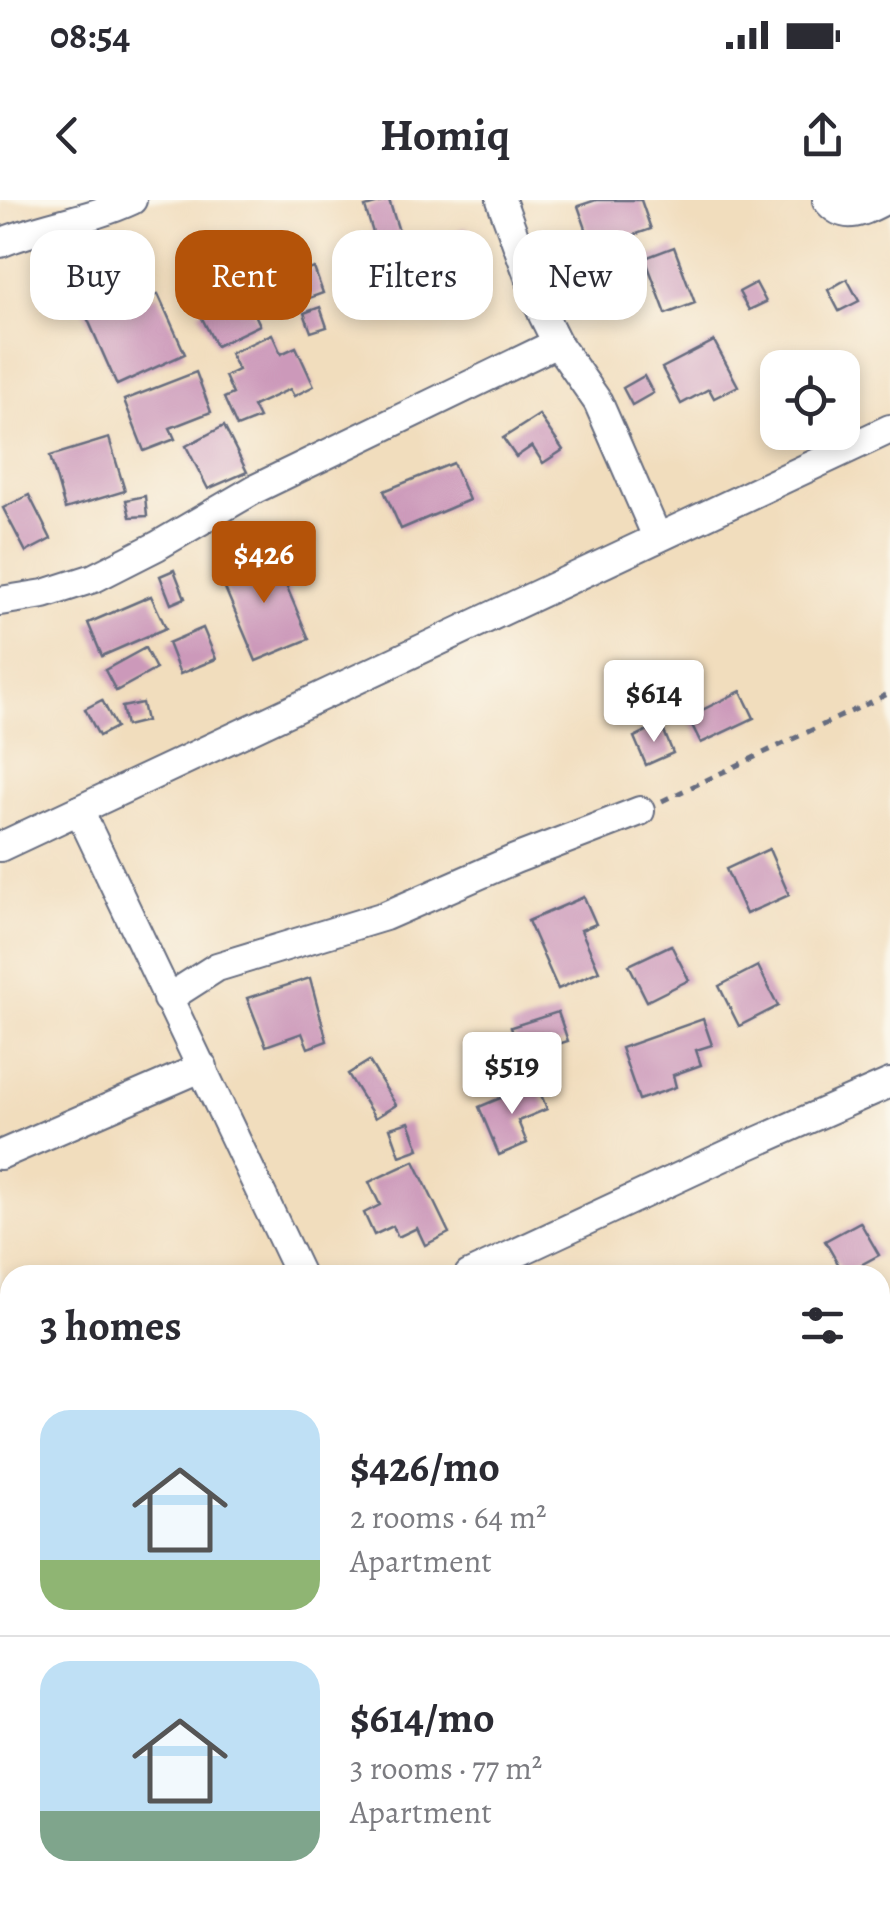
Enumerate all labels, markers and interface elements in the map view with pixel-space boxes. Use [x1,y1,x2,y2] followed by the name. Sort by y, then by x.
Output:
[50,9,130,61] text: 08:54
[380,104,510,166] text: Homiq
[40,108,95,163] icon: back
[795,108,850,163] icon: share
[30,230,155,320] chip: Buy
[175,230,312,320] chip: Rent
[332,230,493,320] chip: Filters
[513,230,647,320] chip: New
[760,350,860,450] map controls
[760,350,860,450] button: locate
[205,521,323,606] pin: $426
[234,531,294,575] text: $426
[595,660,713,745] pin: $614
[626,670,682,714] text: $614
[453,1032,571,1117] pin: $519
[485,1042,539,1086] text: $519
[40,1297,182,1354] text: 3 homes
[795,1298,850,1353] icon: filters
[350,1438,500,1495] text: $426/mo
[120,1450,240,1570] icon: home
[350,1495,547,1539] text: 2 rooms · 64 m²
[350,1539,492,1583] text: Apartment
[350,1689,495,1746] text: $614/mo
[120,1701,240,1821] icon: home
[350,1746,542,1790] text: 3 rooms · 77 m²
[350,1790,492,1834] text: Apartment

